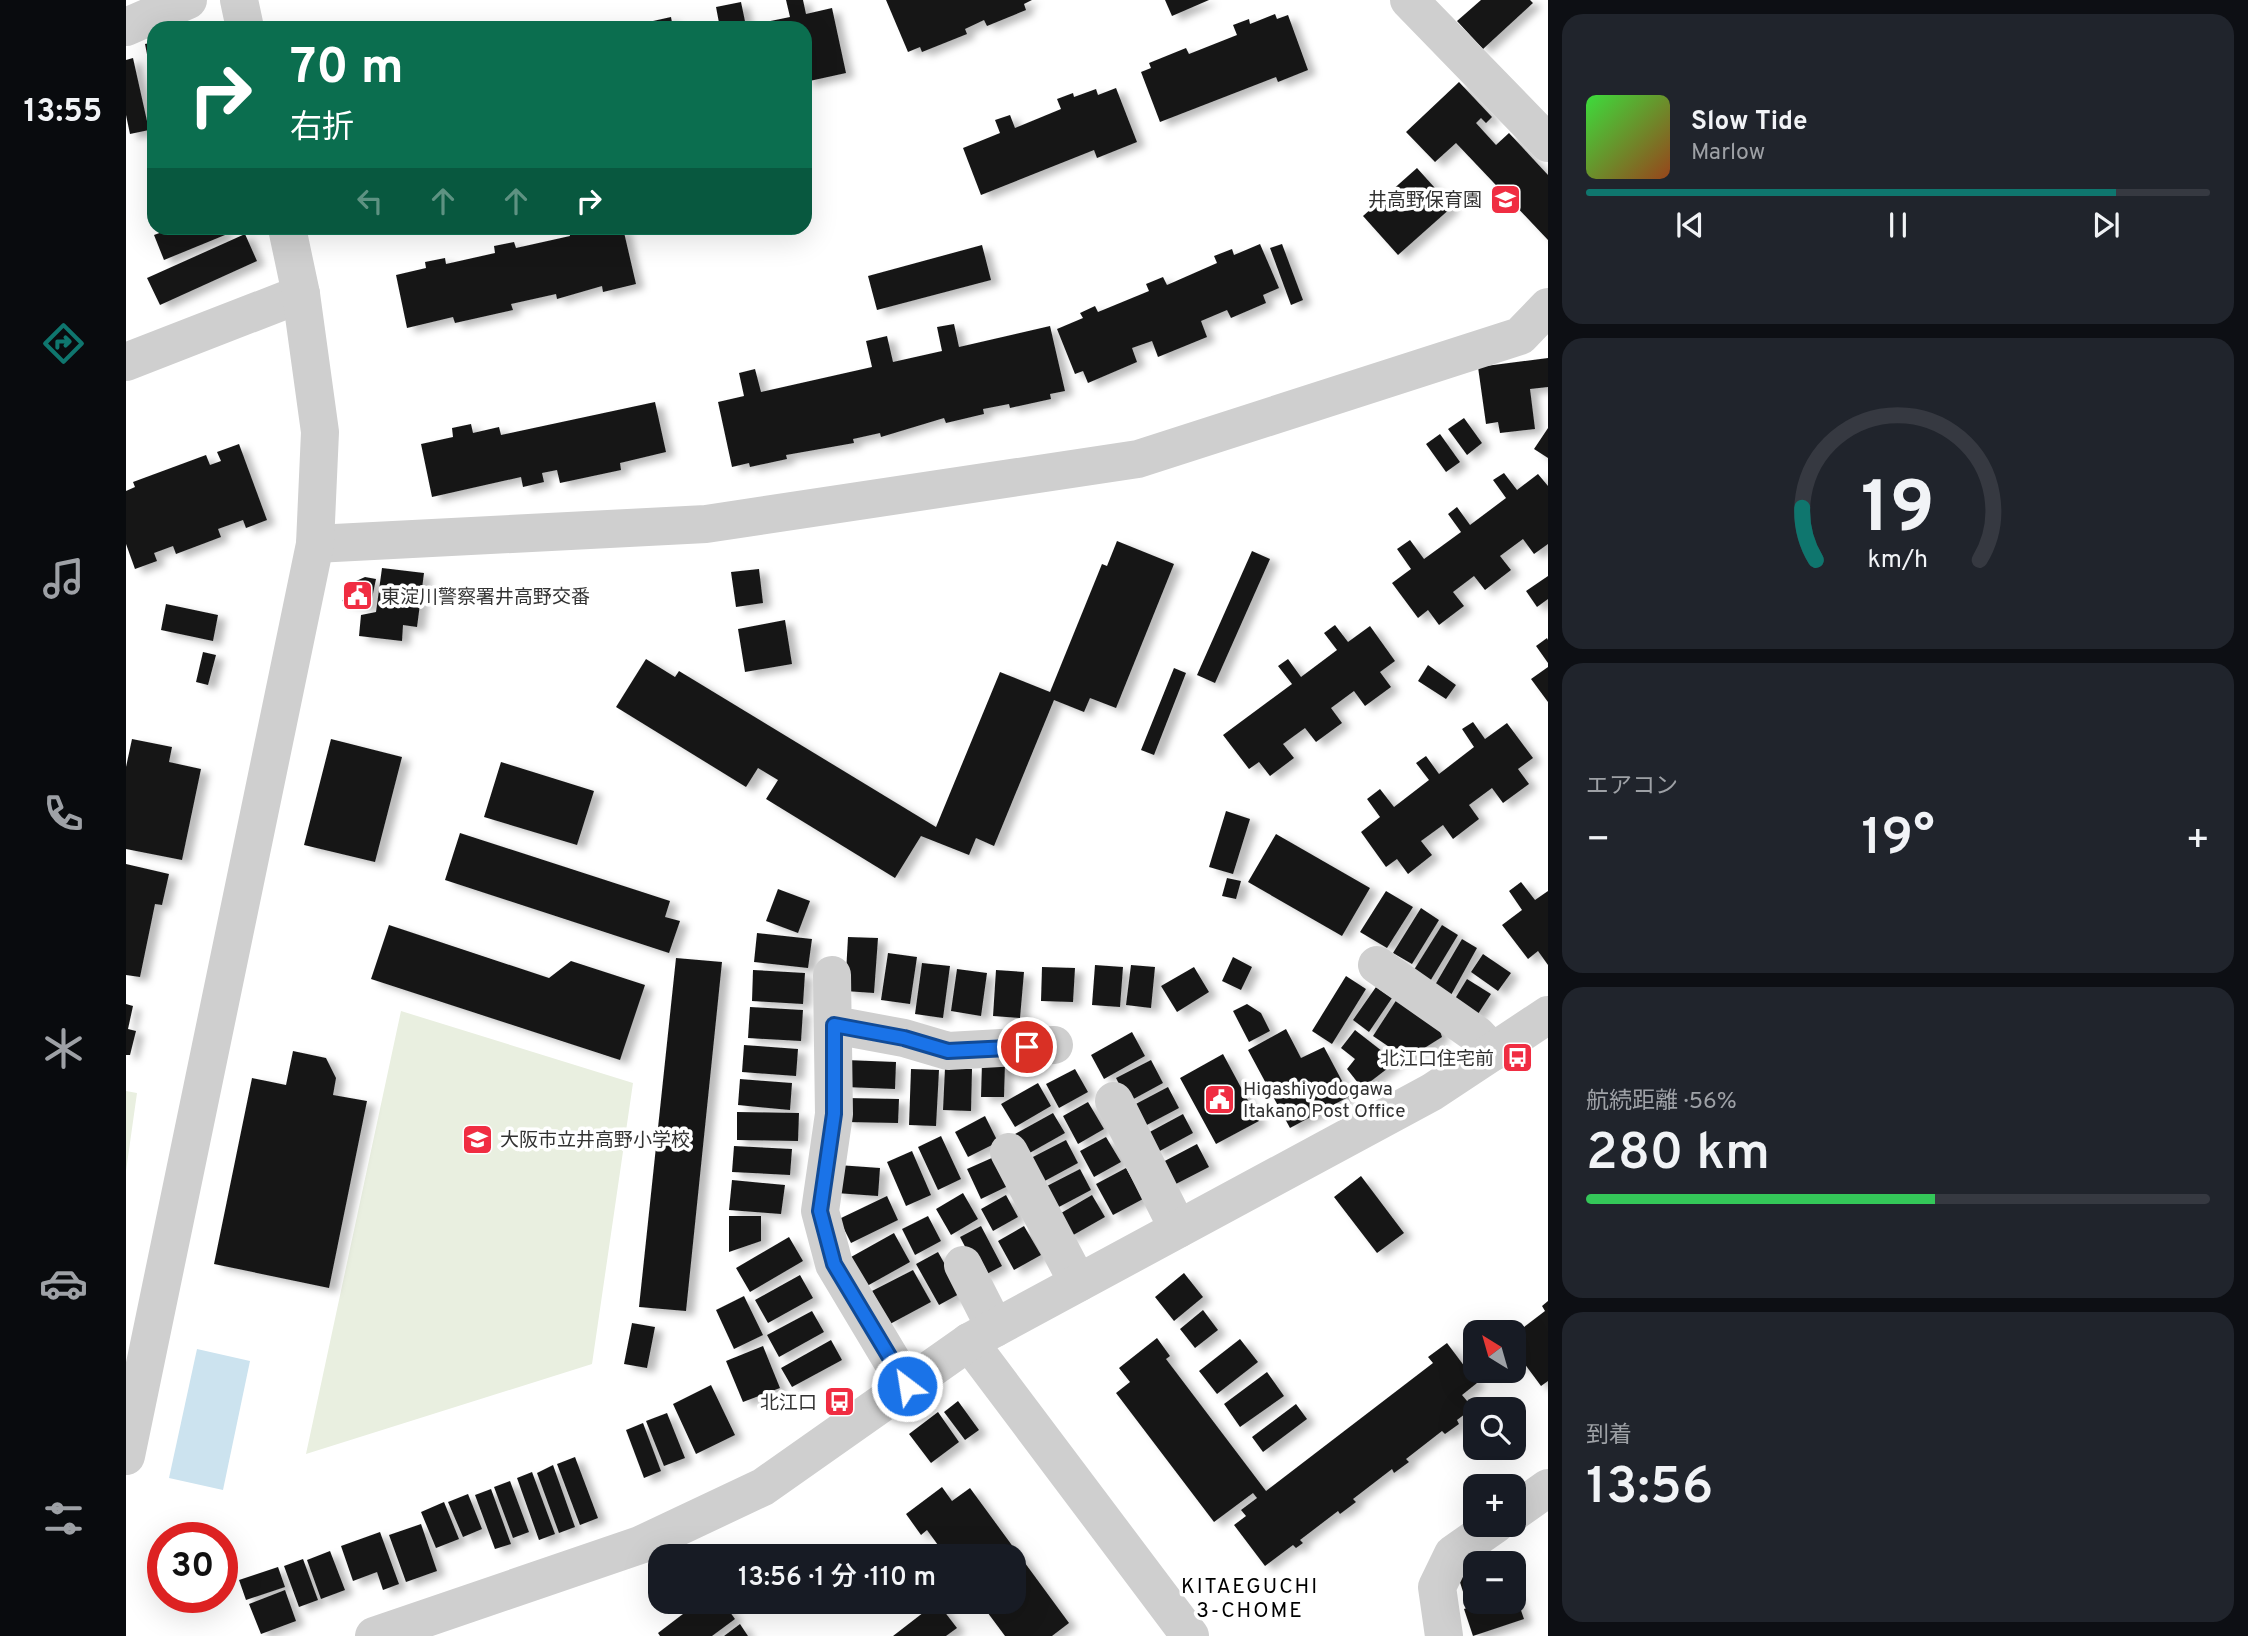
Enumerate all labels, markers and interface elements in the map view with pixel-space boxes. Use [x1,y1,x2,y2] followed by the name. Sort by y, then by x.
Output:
[290,39,404,101] text: 70 m
[175,49,266,140] icon: right
[24,93,102,133] text: 13:55
[1691,106,1808,139] text: Slow Tide
[290,109,354,149] text: 右折
[1691,139,1765,168] text: Marlow
[351,182,389,220] icon: left
[424,182,462,220] icon: ahead
[497,182,535,220] icon: ahead
[570,182,608,220] icon: right
[1488,182,1522,216] school or university icon: 井高野保育園
[1368,189,1482,213] place label: 井高野保育園
[1671,206,1709,244] icon: previous
[1879,206,1917,244] icon: pause
[2087,206,2125,244] icon: next
[39,319,88,368] icon: directions
[1861,466,1935,558] text: 19
[1868,544,1928,576] text: km/h
[39,554,88,603] icon: music
[341,579,375,613] public building icon: 東淀川警察署井高野交番
[381,586,590,610] place label: 東淀川警察署井高野交番
[1586,773,1678,802] text: エアコン
[39,789,88,838] icon: phone
[1861,807,1935,873] text: 19°
[1586,817,1611,866] text: −
[2185,817,2210,866] text: +
[997,1017,1057,1077] pin
[39,1024,88,1073] icon: climate
[1008,1028,1046,1066] icon: arrive
[1500,1041,1534,1075] bus stop icon: 北江口住宅前
[1380,1048,1494,1072] place label: 北江口住宅前
[1243,1078,1405,1124] place label: Higashiyodogawa Itakano Post Office
[1203,1082,1237,1116] public building icon: Higashiyodogawa Itakano Post Office
[1586,1088,1737,1117] text: 航続距離 · 56%
[460,1122,494,1156] school or university icon: 大阪市立井高野小学校
[1586,1122,1770,1188] text: 280 km
[500,1129,690,1153] place label: 大阪市立井高野小学校
[39,1259,88,1308] icon: car
[1463,1320,1526,1382] north arrow
[1463,1320,1526,1614] map controls
[870,1349,944,1423] position arrow
[823,1385,857,1419] bus stop icon: 北江口
[760,1392,817,1416] place label: 北江口
[1463,1397,1526,1460] button: search
[1586,1422,1632,1451] text: 到着
[1586,1456,1713,1522] text: 13:56
[1463,1474,1526,1537] button: +
[39,1494,88,1543] icon: filters
[147,1522,238,1613] speed limit sign: 30
[1463,1551,1526,1614] button: −
[738,1562,936,1595] text: 13:56 · 1 分 · 110 m
[1181,1574,1319,1625] district label: KITAEGUCHI 3-CHOME

